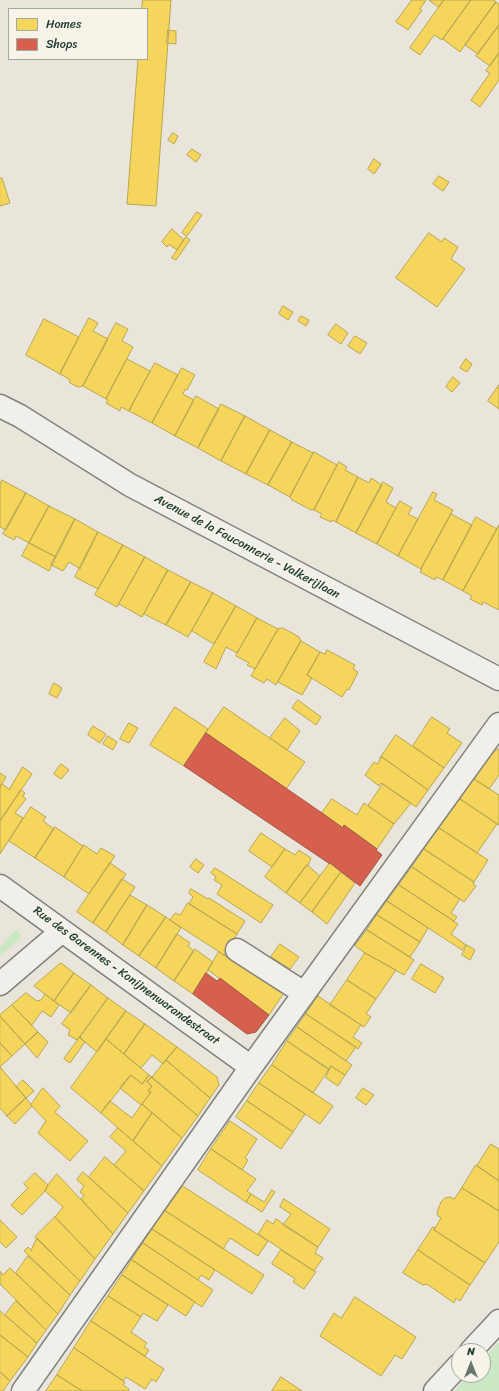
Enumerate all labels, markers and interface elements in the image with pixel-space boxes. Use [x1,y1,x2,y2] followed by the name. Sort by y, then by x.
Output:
[8,8,148,60] legend
[46,13,82,35] text: Homes
[46,33,77,55] text: Shops
[152,492,342,602] street label: Avenue de la Fauconnerie - Valkerijlaan
[30,904,222,1048] street label: Rue des Garennes - Konijnenwarandestraat
[467,1342,475,1361] text: N
[451,1343,491,1383] north arrow

